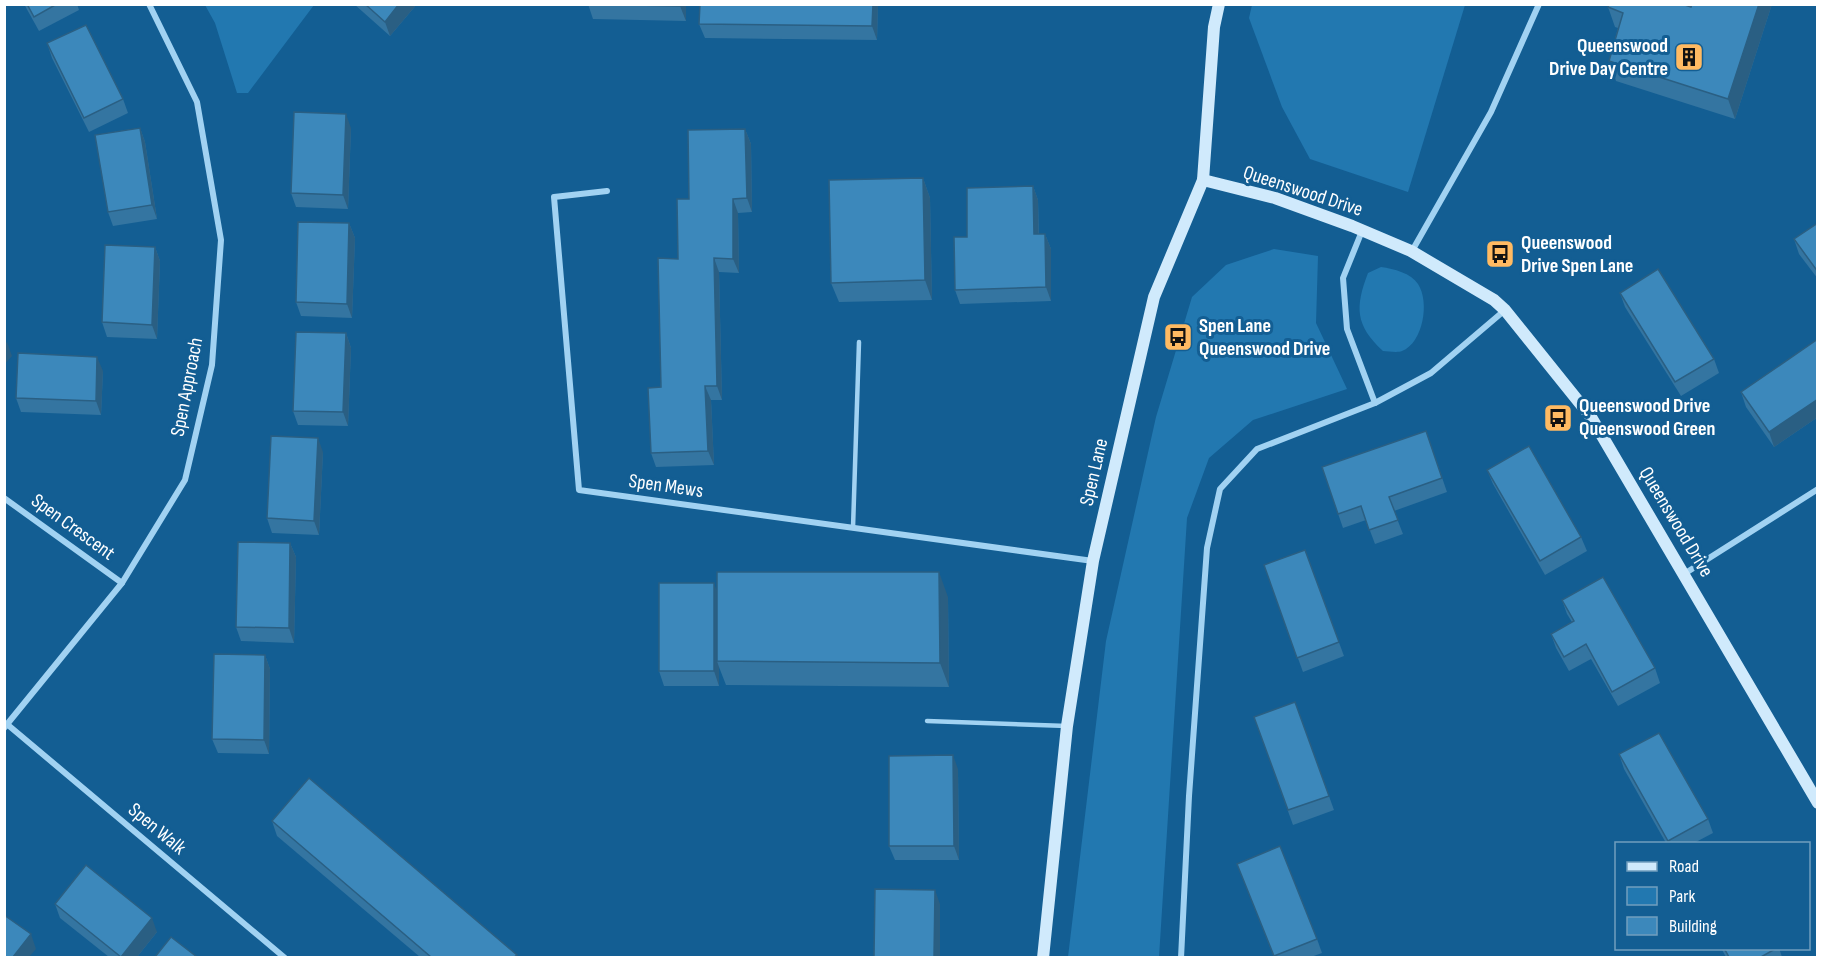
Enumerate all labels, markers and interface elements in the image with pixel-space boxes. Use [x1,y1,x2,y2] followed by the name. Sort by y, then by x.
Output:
[1549,34,1668,81] place label: Queenswood Drive Day Centre
[1673,41,1705,73] building icon: Queenswood Drive Day Centre
[1240,160,1366,222] street label: Queenswood Drive
[1521,231,1633,278] place label: Queenswood Drive Spen Lane
[1484,238,1516,270] bus stop icon: Queenswood Drive Spen Lane
[1199,314,1330,361] place label: Spen Lane Queenswood Drive
[1162,321,1194,353] bus stop icon: Spen Lane Queenswood Drive
[166,336,208,438] street label: Spen Approach
[1579,394,1716,441] place label: Queenswood Drive Queenswood Green
[1542,402,1574,434] bus stop icon: Queenswood Drive Queenswood Green
[1075,436,1113,508] street label: Spen Lane
[1634,463,1718,581] street label: Queenswood Drive
[627,469,705,503] street label: Spen Mews
[26,489,120,565] street label: Spen Crescent
[123,798,191,860] street label: Spen Walk
[1615,842,1810,950] legend
[1669,856,1699,877] text: Road
[1669,886,1695,907] text: Park
[1669,916,1717,937] text: Building

